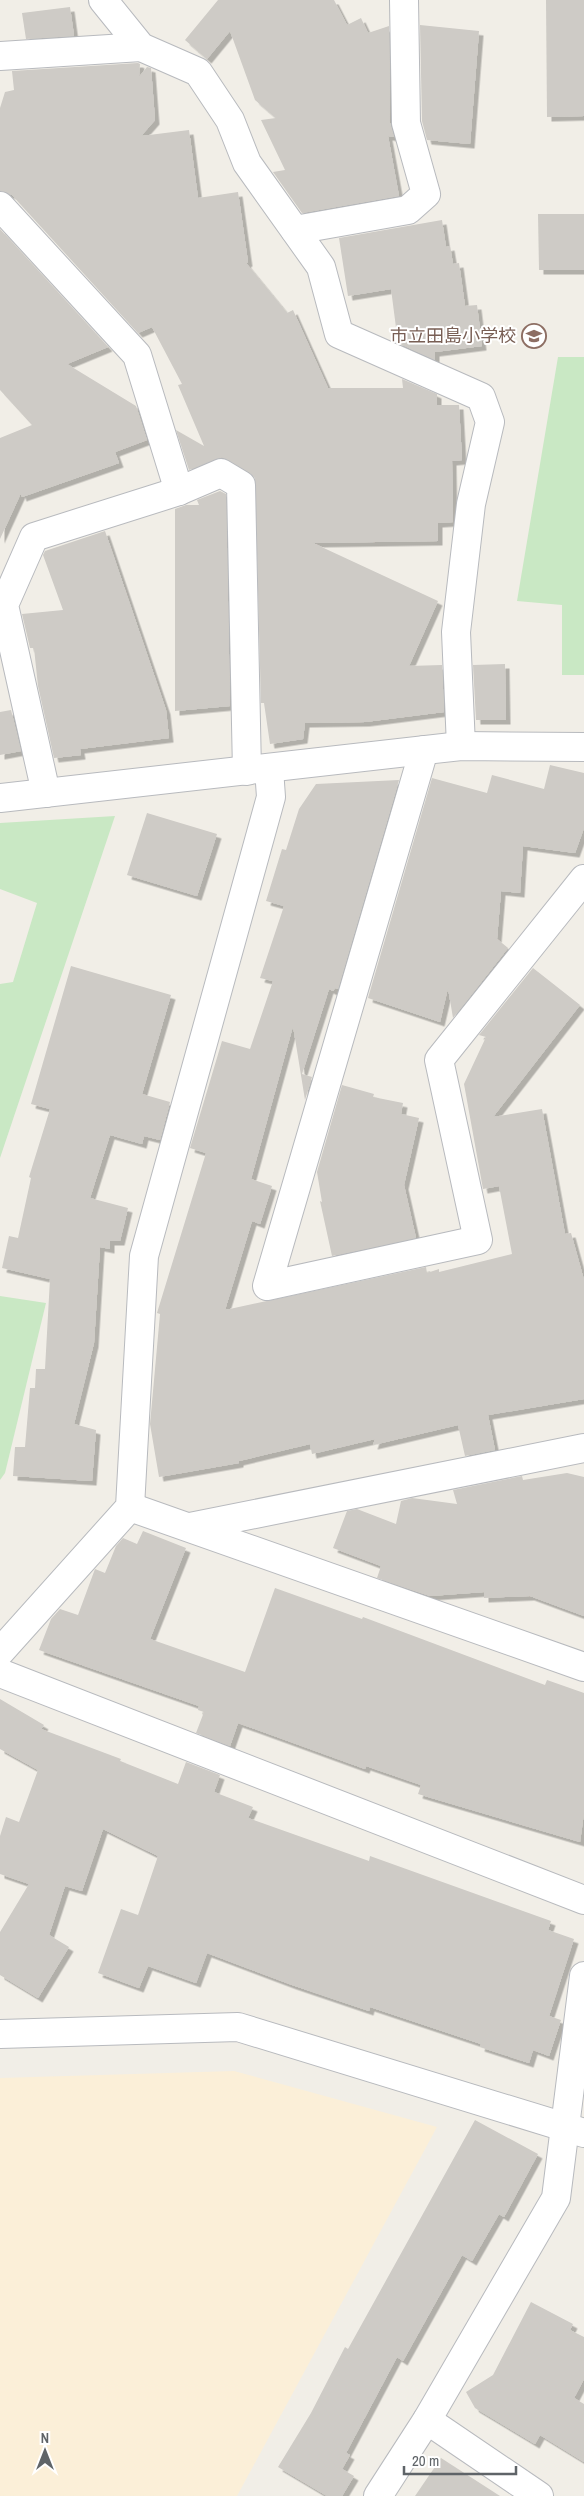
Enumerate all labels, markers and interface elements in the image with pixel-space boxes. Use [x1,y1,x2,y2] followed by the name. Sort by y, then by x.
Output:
[390,323,516,348] place label: 市立田島小学校
[521,323,547,349] school or university icon: 市立田島小学校
[20,2426,70,2476] north arrow
[41,2429,49,2447] text: N
[404,2444,516,2476] scale bar
[412,2450,439,2471] text: 20 m

